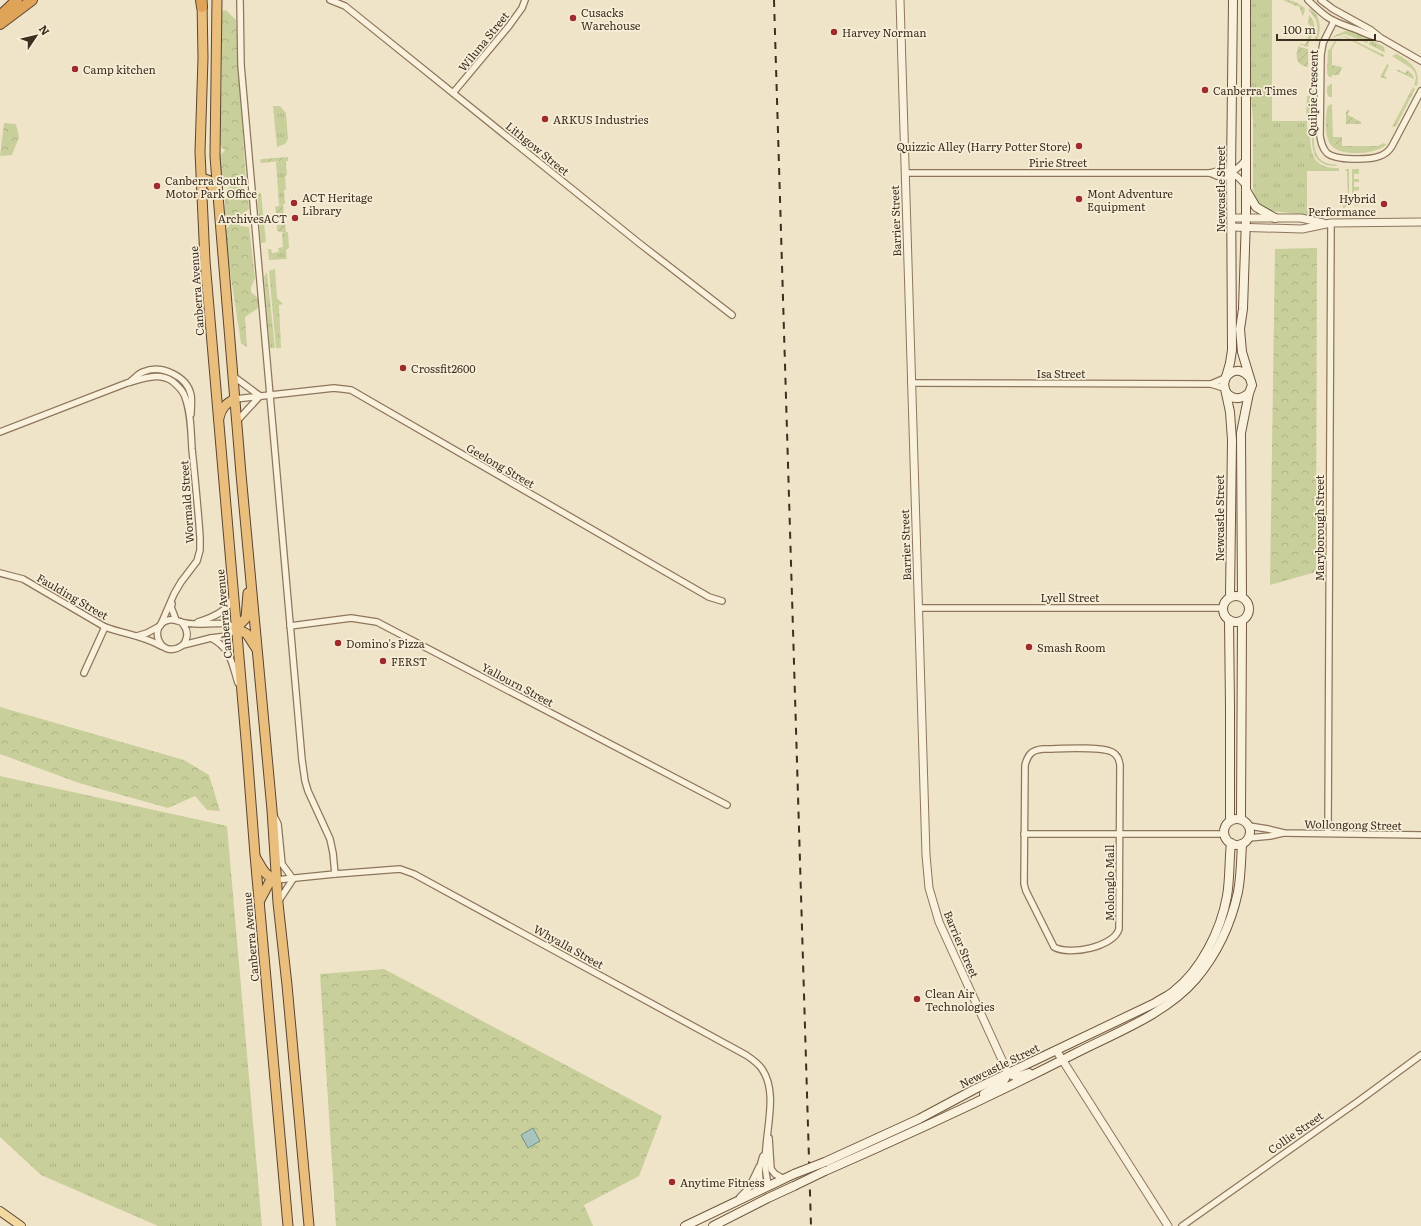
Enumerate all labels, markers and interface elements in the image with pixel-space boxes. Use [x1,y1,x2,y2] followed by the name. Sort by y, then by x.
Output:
[581,4,641,33] place label: Cusacks Warehouse
[454,7,512,74] street label: Wiluna Street
[568,13,578,23] marker: Cusacks Warehouse
[16,16,56,56] north arrow
[1277,16,1375,42] scale bar
[1283,20,1316,38] text: 100 m
[36,21,54,38] text: N
[842,24,927,40] place label: Harvey Norman
[829,27,839,37] marker: Harvey Norman
[1303,49,1321,136] street label: Quilpie Crescent
[83,61,156,77] place label: Camp kitchen
[70,64,80,74] marker: Camp kitchen
[1213,82,1297,98] place label: Canberra Times
[1200,85,1210,95] marker: Canberra Times
[553,111,648,127] place label: ARKUS Industries
[540,114,550,124] marker: ARKUS Industries
[503,117,574,179] street label: Lithgow Street
[897,138,1071,154] place label: Quizzic Alley (Harry Potter Store)
[1074,141,1084,151] marker: Quizzic Alley (Harry Potter Store)
[1212,145,1228,233] street label: Newcastle Street
[1029,154,1088,170] street label: Pirie Street
[165,172,257,201] place label: Canberra South Motor Park Office
[152,181,162,191] marker: Canberra South Motor Park Office
[886,184,904,257] street label: Barrier Street
[1087,185,1173,214] place label: Mont Adventure Equipment
[302,189,373,218] place label: ACT Heritage Library
[1308,190,1376,219] place label: Hybrid Performance
[1074,194,1084,204] marker: Mont Adventure Equipment
[289,198,299,208] marker: ACT Heritage Library
[1379,199,1389,209] marker: Hybrid Performance
[218,210,287,226] place label: ArchivesACT
[290,213,300,223] marker: ArchivesACT
[185,245,207,336] street label: Canberra Avenue
[411,360,476,376] place label: Crossfit2600
[398,363,408,373] marker: Crossfit2600
[1036,365,1086,381] street label: Isa Street
[464,439,539,491] street label: Geelong Street
[175,459,197,544] street label: Wormald Street
[1211,474,1227,562] street label: Newcastle Street
[1311,474,1327,581] street label: Maryborough Street
[896,508,914,581] street label: Barrier Street
[211,568,235,659] street label: Canberra Avenue
[34,569,112,623] street label: Faulding Street
[1041,589,1100,605] street label: Lyell Street
[346,635,425,651] place label: Domino's Pizza
[333,638,343,648] marker: Domino's Pizza
[1037,639,1106,655] place label: Smash Room
[1024,642,1034,652] marker: Smash Room
[391,653,427,669] place label: FERST
[378,656,388,666] marker: FERST
[479,658,557,710] street label: Yallourn Street
[1304,815,1402,833] street label: Wollongong Street
[1101,844,1117,921] street label: Molonglo Mall
[238,891,262,982] street label: Canberra Avenue
[941,908,984,981] street label: Barrier Street
[531,920,607,972] street label: Whyalla Street
[925,985,995,1014] place label: Clean Air Technologies
[912,994,922,1004] marker: Clean Air Technologies
[956,1038,1042,1091] street label: Newcastle Street
[1264,1107,1326,1157] street label: Collie Street
[680,1174,764,1190] place label: Anytime Fitness
[667,1177,677,1187] marker: Anytime Fitness

